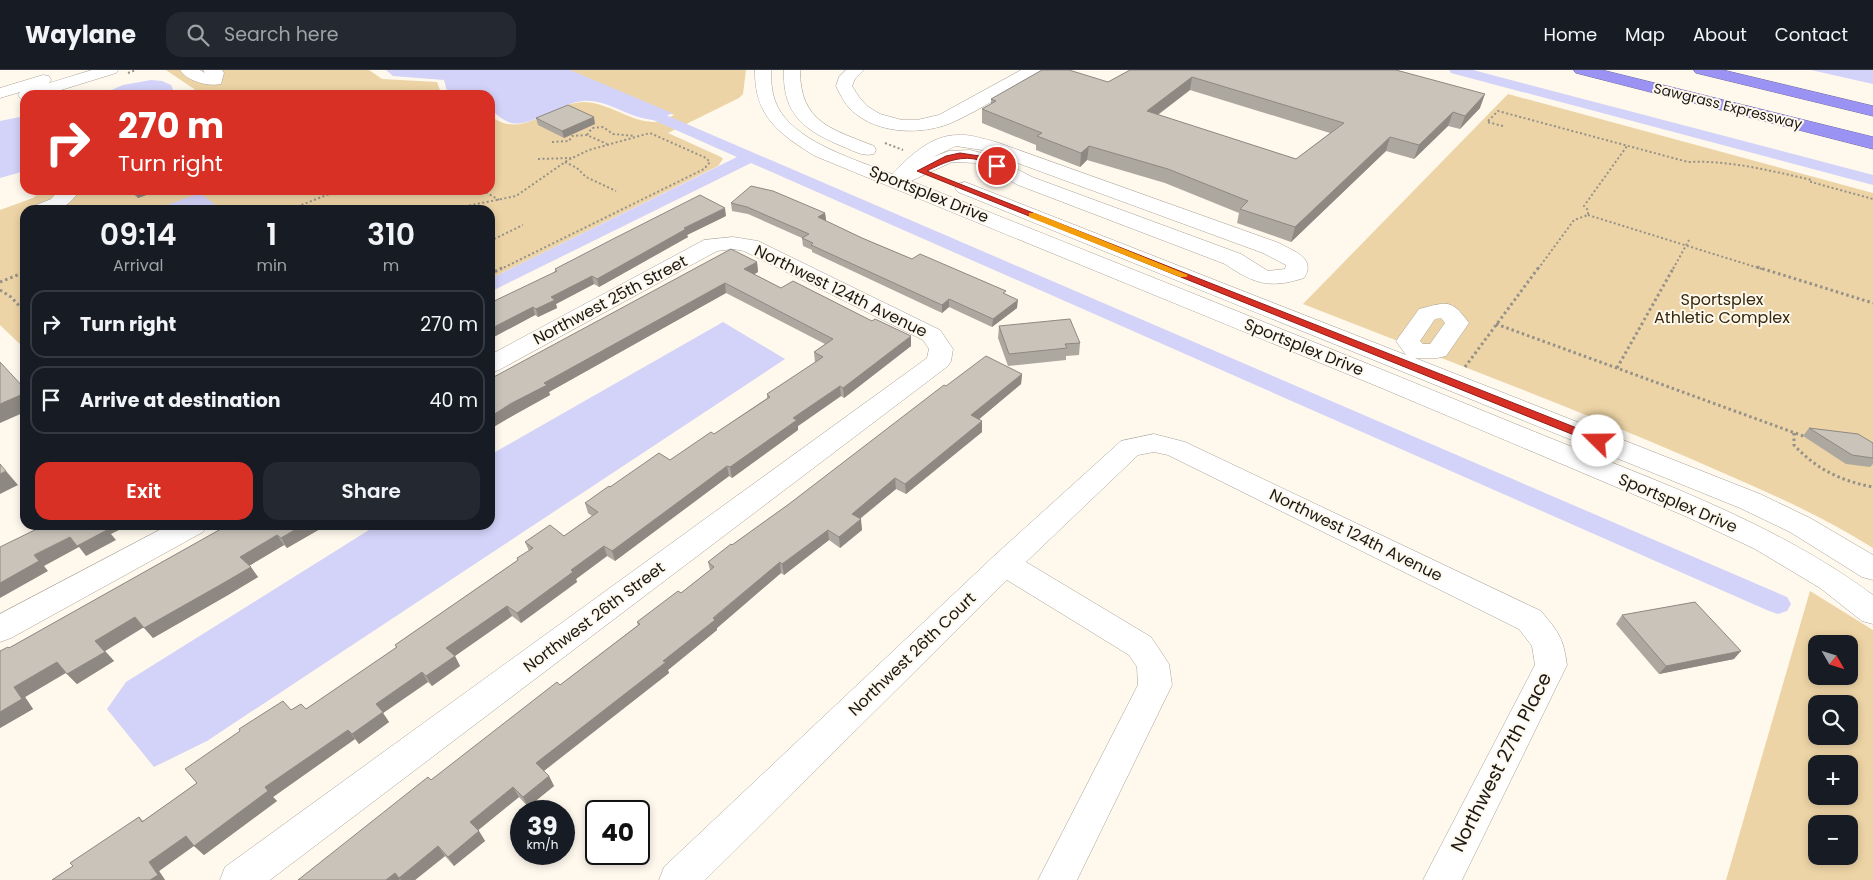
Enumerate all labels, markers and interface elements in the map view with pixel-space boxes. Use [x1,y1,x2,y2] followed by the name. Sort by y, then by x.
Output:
[166,12,516,57] search box
[25,18,136,51] text: Waylane
[184,21,212,49] icon: search
[224,21,339,48] text: Search here
[1543,22,1597,47] text: Home
[1625,22,1665,47] text: Map
[1693,22,1747,47] text: About
[1775,22,1848,47] text: Contact
[1652,78,1804,134] street label: Sawgrass Expressway
[118,101,224,150] text: 270 m
[35,110,100,175] icon: right
[976,145,1018,187] pin
[118,148,223,179] text: Turn right
[983,152,1011,180] icon: arrive
[866,159,992,229] street label: Sportsplex Drive
[100,213,177,256] text: 09:14
[266,213,277,256] text: 1
[367,213,415,256] text: 310
[751,239,931,343] street label: Northwest 124th Avenue
[529,250,691,350] street label: Northwest 25th Street
[113,254,163,277] text: Arrival
[256,254,287,277] text: min
[383,254,399,277] text: m
[1654,288,1790,329] park label: Sportsplex Athletic Complex
[37,310,65,338] icon: right
[80,311,176,338] text: Turn right
[420,311,478,338] text: 270 m
[1241,312,1367,382] street label: Sportsplex Drive
[37,386,65,414] icon: arrive
[80,387,281,414] text: Arrive at destination
[429,387,478,414] text: 40 m
[1571,414,1623,466] position arrow
[35,462,253,520] button: Exit
[263,462,480,520] button: Share
[1615,468,1741,538] street label: Sportsplex Drive
[1266,483,1446,587] street label: Northwest 124th Avenue
[519,556,670,678] street label: Northwest 26th Street
[843,587,981,721] street label: Northwest 26th Court
[1808,635,1858,685] north arrow
[1808,635,1858,865] map controls
[1444,668,1558,856] street label: Northwest 27th Place
[1808,695,1858,745] button: search
[1808,755,1858,805] button: +
[585,800,650,865] speed limit sign: 40
[527,809,558,844] text: 39
[1808,815,1858,865] button: −
[527,836,558,853] text: km/h

